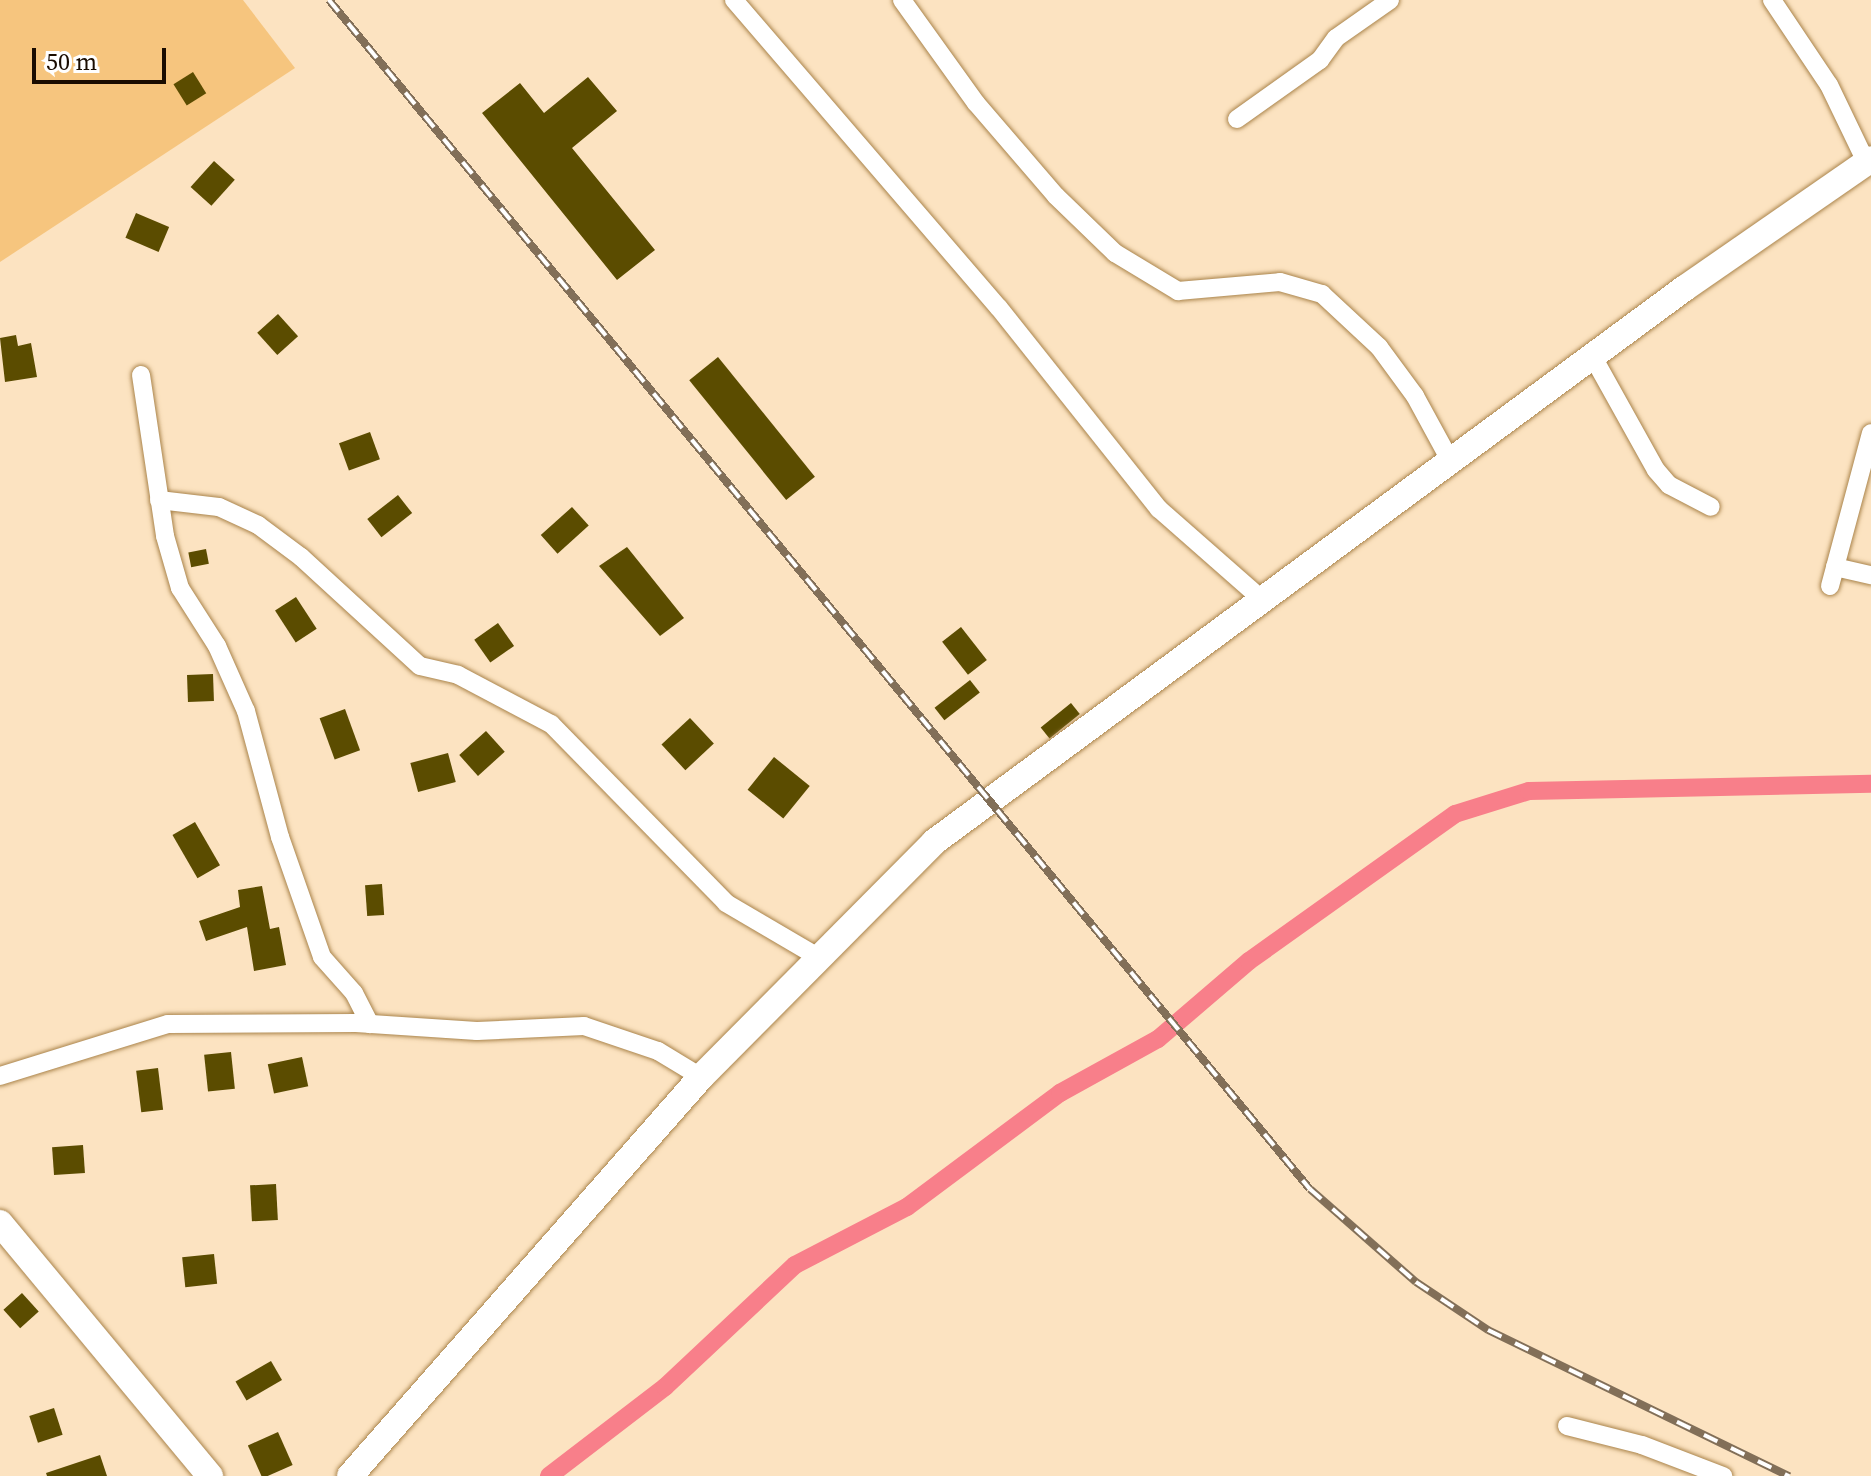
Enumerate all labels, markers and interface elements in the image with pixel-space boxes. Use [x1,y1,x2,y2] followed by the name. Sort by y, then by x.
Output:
[36,32,170,82] scale bar
[46,45,97,78] text: 50 m

